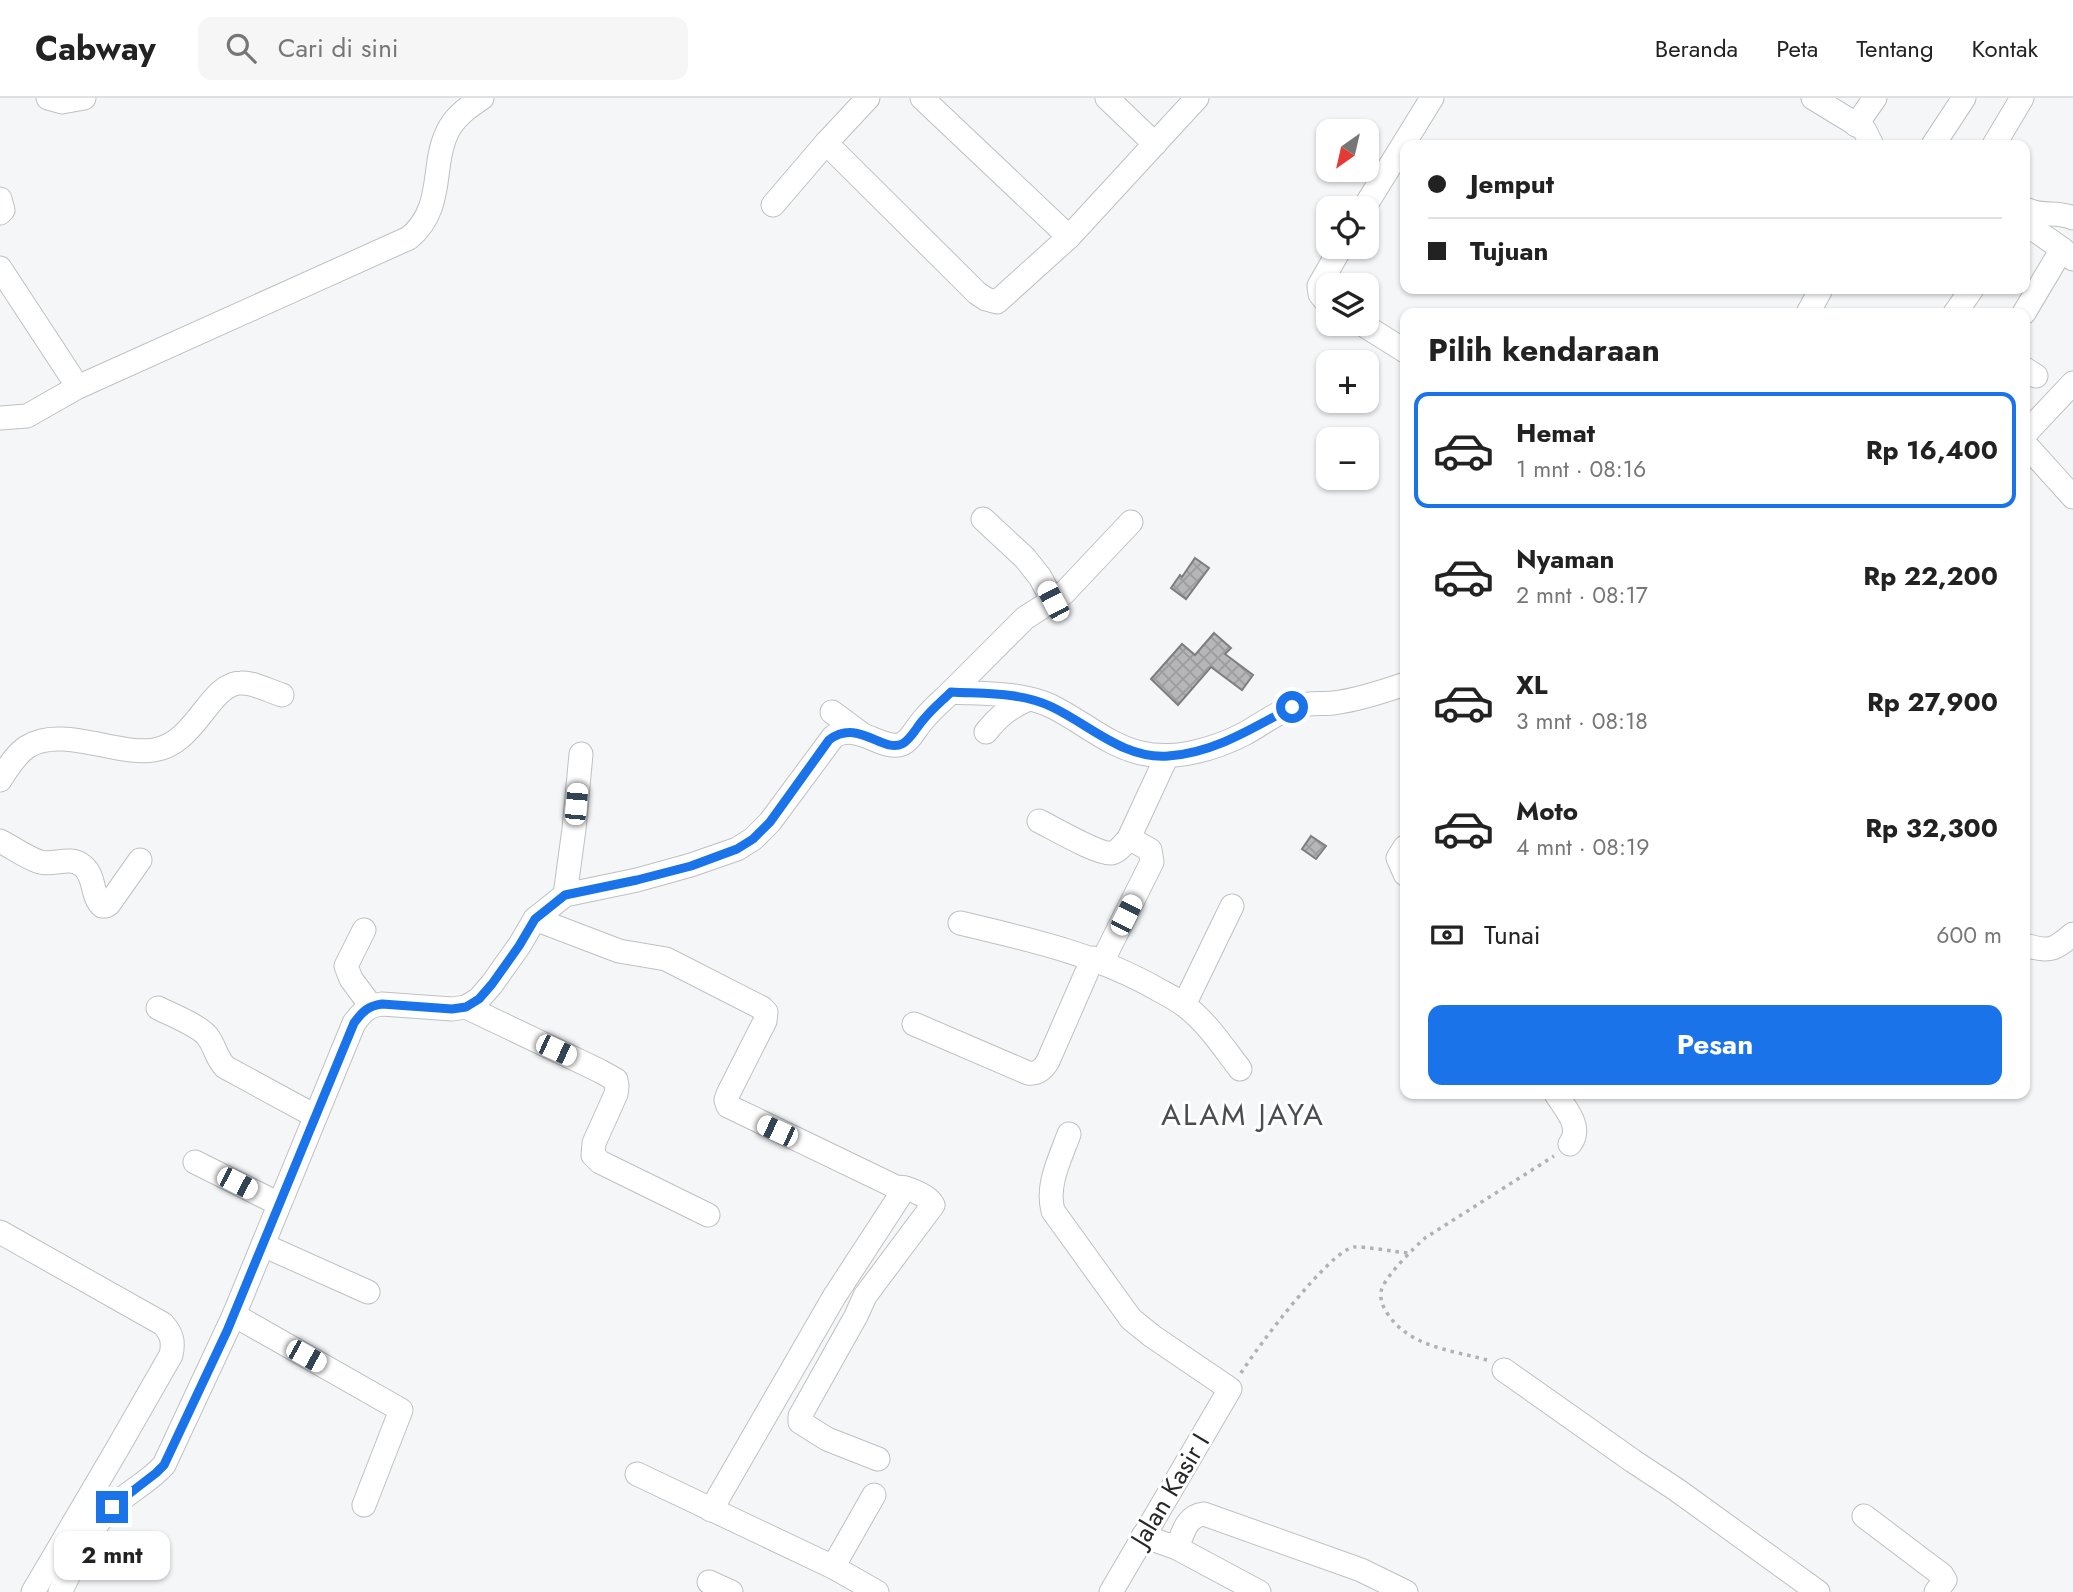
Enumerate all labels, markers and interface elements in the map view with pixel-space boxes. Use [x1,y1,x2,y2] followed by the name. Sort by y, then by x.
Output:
[198,17,688,80] search box
[35,25,156,72] text: Cabway
[222,29,260,67] icon: search
[278,29,399,67] text: Cari di sini
[1655,31,1738,66] text: Beranda
[1776,31,1818,66] text: Peta
[1856,31,1934,66] text: Tentang
[1972,31,2038,66] text: Kontak
[1316,119,1379,182] north arrow
[1316,119,1379,490] map controls
[1470,165,1554,203] text: Jemput
[1316,196,1379,259] button: locate
[1470,232,1548,270] text: Tujuan
[1316,273,1379,336] button: layers
[1428,327,1660,373] text: Pilih kendaraan
[1316,350,1379,413] button: +
[1516,414,1595,452] text: Hemat
[1432,419,1495,482] icon: car
[1316,427,1379,490] button: −
[1866,431,1998,469] text: Rp 16,400
[1516,452,1646,486] text: 1 mnt · 08:16
[1516,540,1615,578] text: Nyaman
[1432,545,1495,608] icon: car
[1863,557,1998,595] text: Rp 22,200
[1034,578,1073,624] car
[1516,578,1648,612] text: 2 mnt · 08:17
[1516,666,1548,704] text: XL
[1432,671,1495,734] icon: car
[1867,683,1998,721] text: Rp 27,900
[1276,691,1308,723] route start
[1516,704,1648,738] text: 3 mnt · 08:18
[564,782,589,826] car
[1516,792,1578,830] text: Moto
[1432,797,1495,860] icon: car
[1865,809,1998,847] text: Rp 32,300
[1516,830,1649,864] text: 4 mnt · 08:19
[1108,892,1145,938] car
[1428,916,1466,954] icon: cash
[1484,916,1541,954] text: Tunai
[1936,918,2002,952] text: 600 m
[1428,1005,2002,1085] button: Pesan
[533,1032,580,1068] car
[1161,1093,1325,1136] district label: ALAM JAYA
[754,1113,801,1149] car
[214,1164,261,1202] car
[283,1337,330,1375] car
[1120,1426,1219,1556] street label: Jalan Kasir I
[96,1491,128,1523] route end
[54,1532,170,1580] callout: 2 mnt
[81,1538,143,1572] text: 2 mnt

